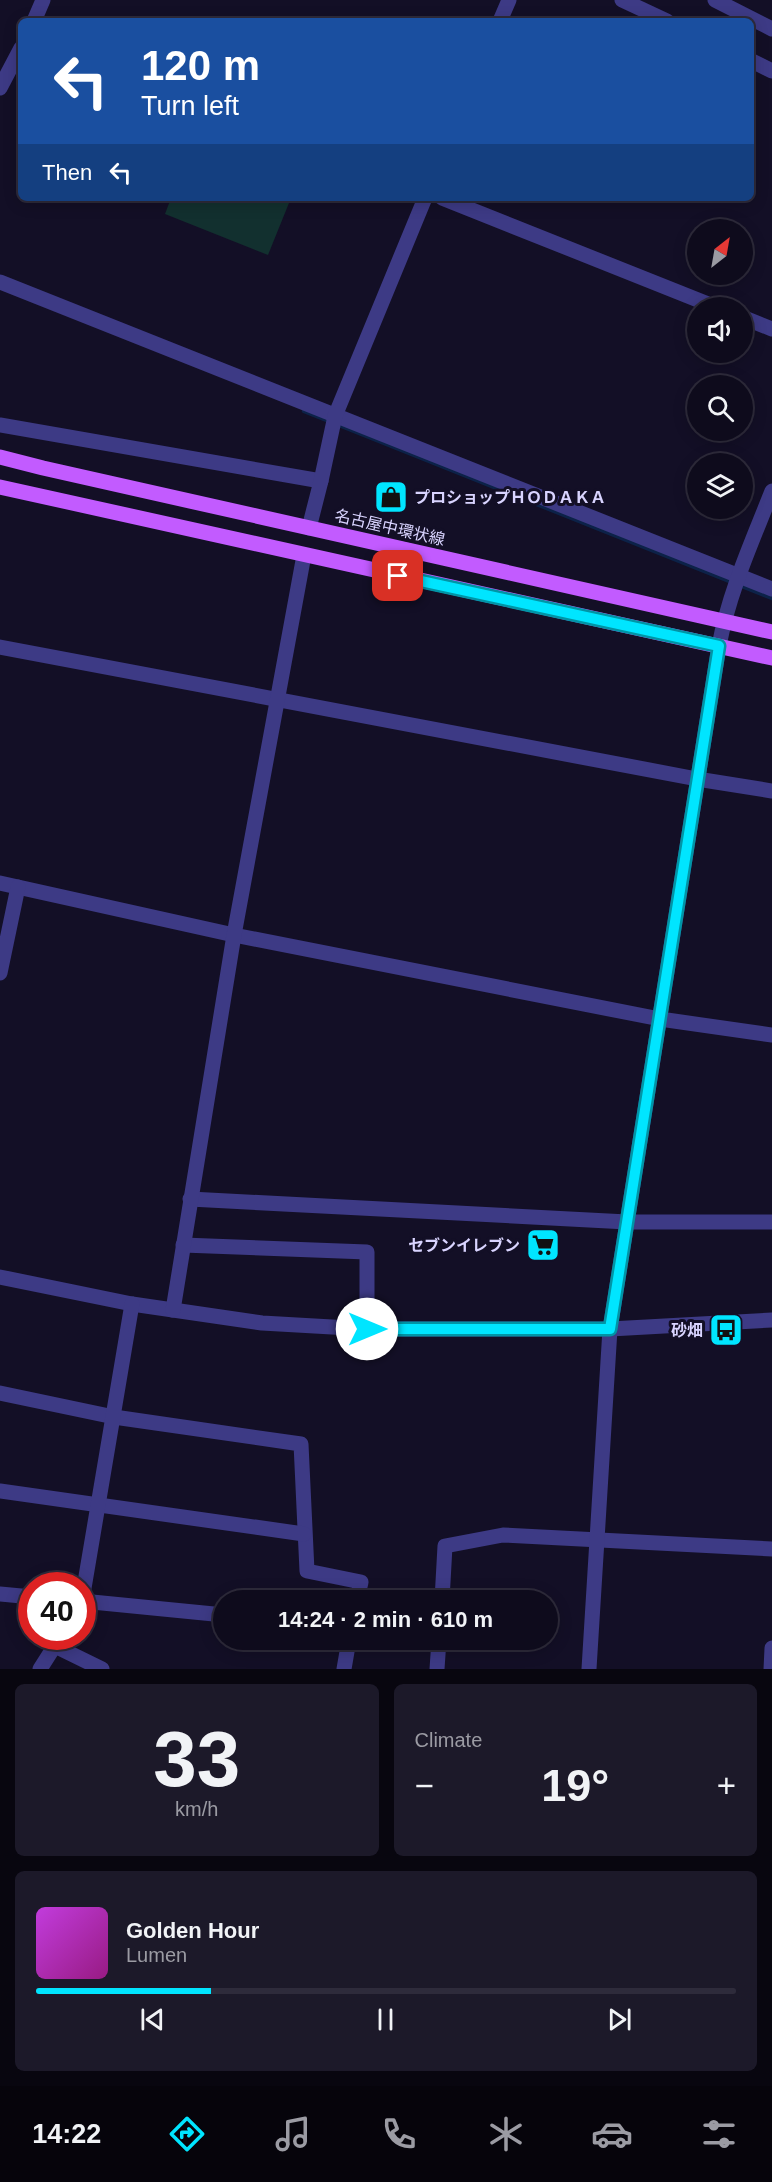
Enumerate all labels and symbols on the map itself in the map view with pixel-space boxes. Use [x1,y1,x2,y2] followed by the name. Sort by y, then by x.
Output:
[687,219,753,285] north arrow
[373,479,409,515] shop icon: プロショップＨＯＤＡＫＡ
[414,489,606,506] place label: プロショップＨＯＤＡＫＡ
[333,507,446,548] street label: 名古屋中環状線
[372,550,423,601] pin
[525,1227,561,1263] supermarket icon: セブンイレブン
[408,1237,520,1254] place label: セブンイレブン
[335,1297,399,1361] position arrow
[708,1312,744,1348] bus stop icon: 砂畑
[671,1322,703,1339] place label: 砂畑
[18,1572,96,1650] speed limit sign: 40

